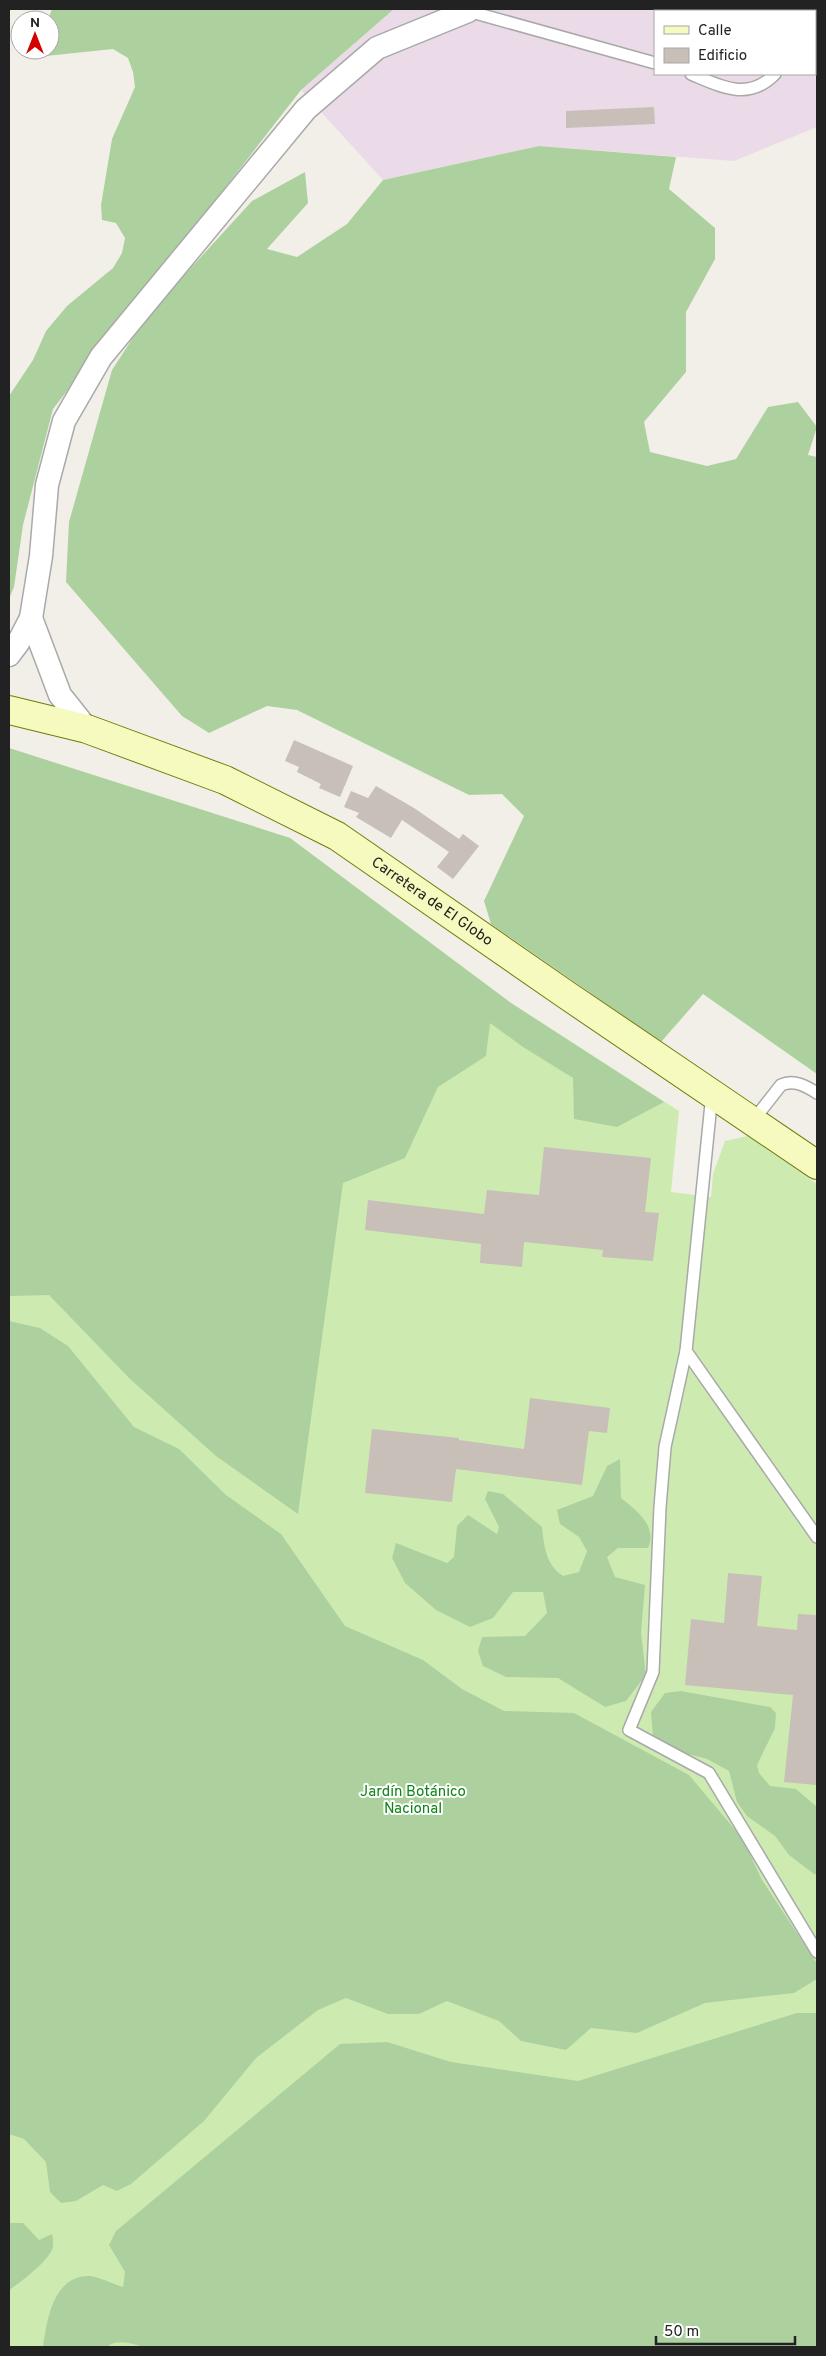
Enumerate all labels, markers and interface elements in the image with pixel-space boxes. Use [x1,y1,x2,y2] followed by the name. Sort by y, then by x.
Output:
[10,10,60,60] north arrow
[654,10,816,75] legend
[30,15,40,32] text: N
[698,22,732,41] text: Calle
[698,47,747,66] text: Edificio
[367,853,496,950] street label: Carretera de El Globo
[360,1783,466,1819] park label: Jardín Botánico Nacional
[656,2314,795,2346] scale bar
[664,2323,699,2342] text: 50 m

